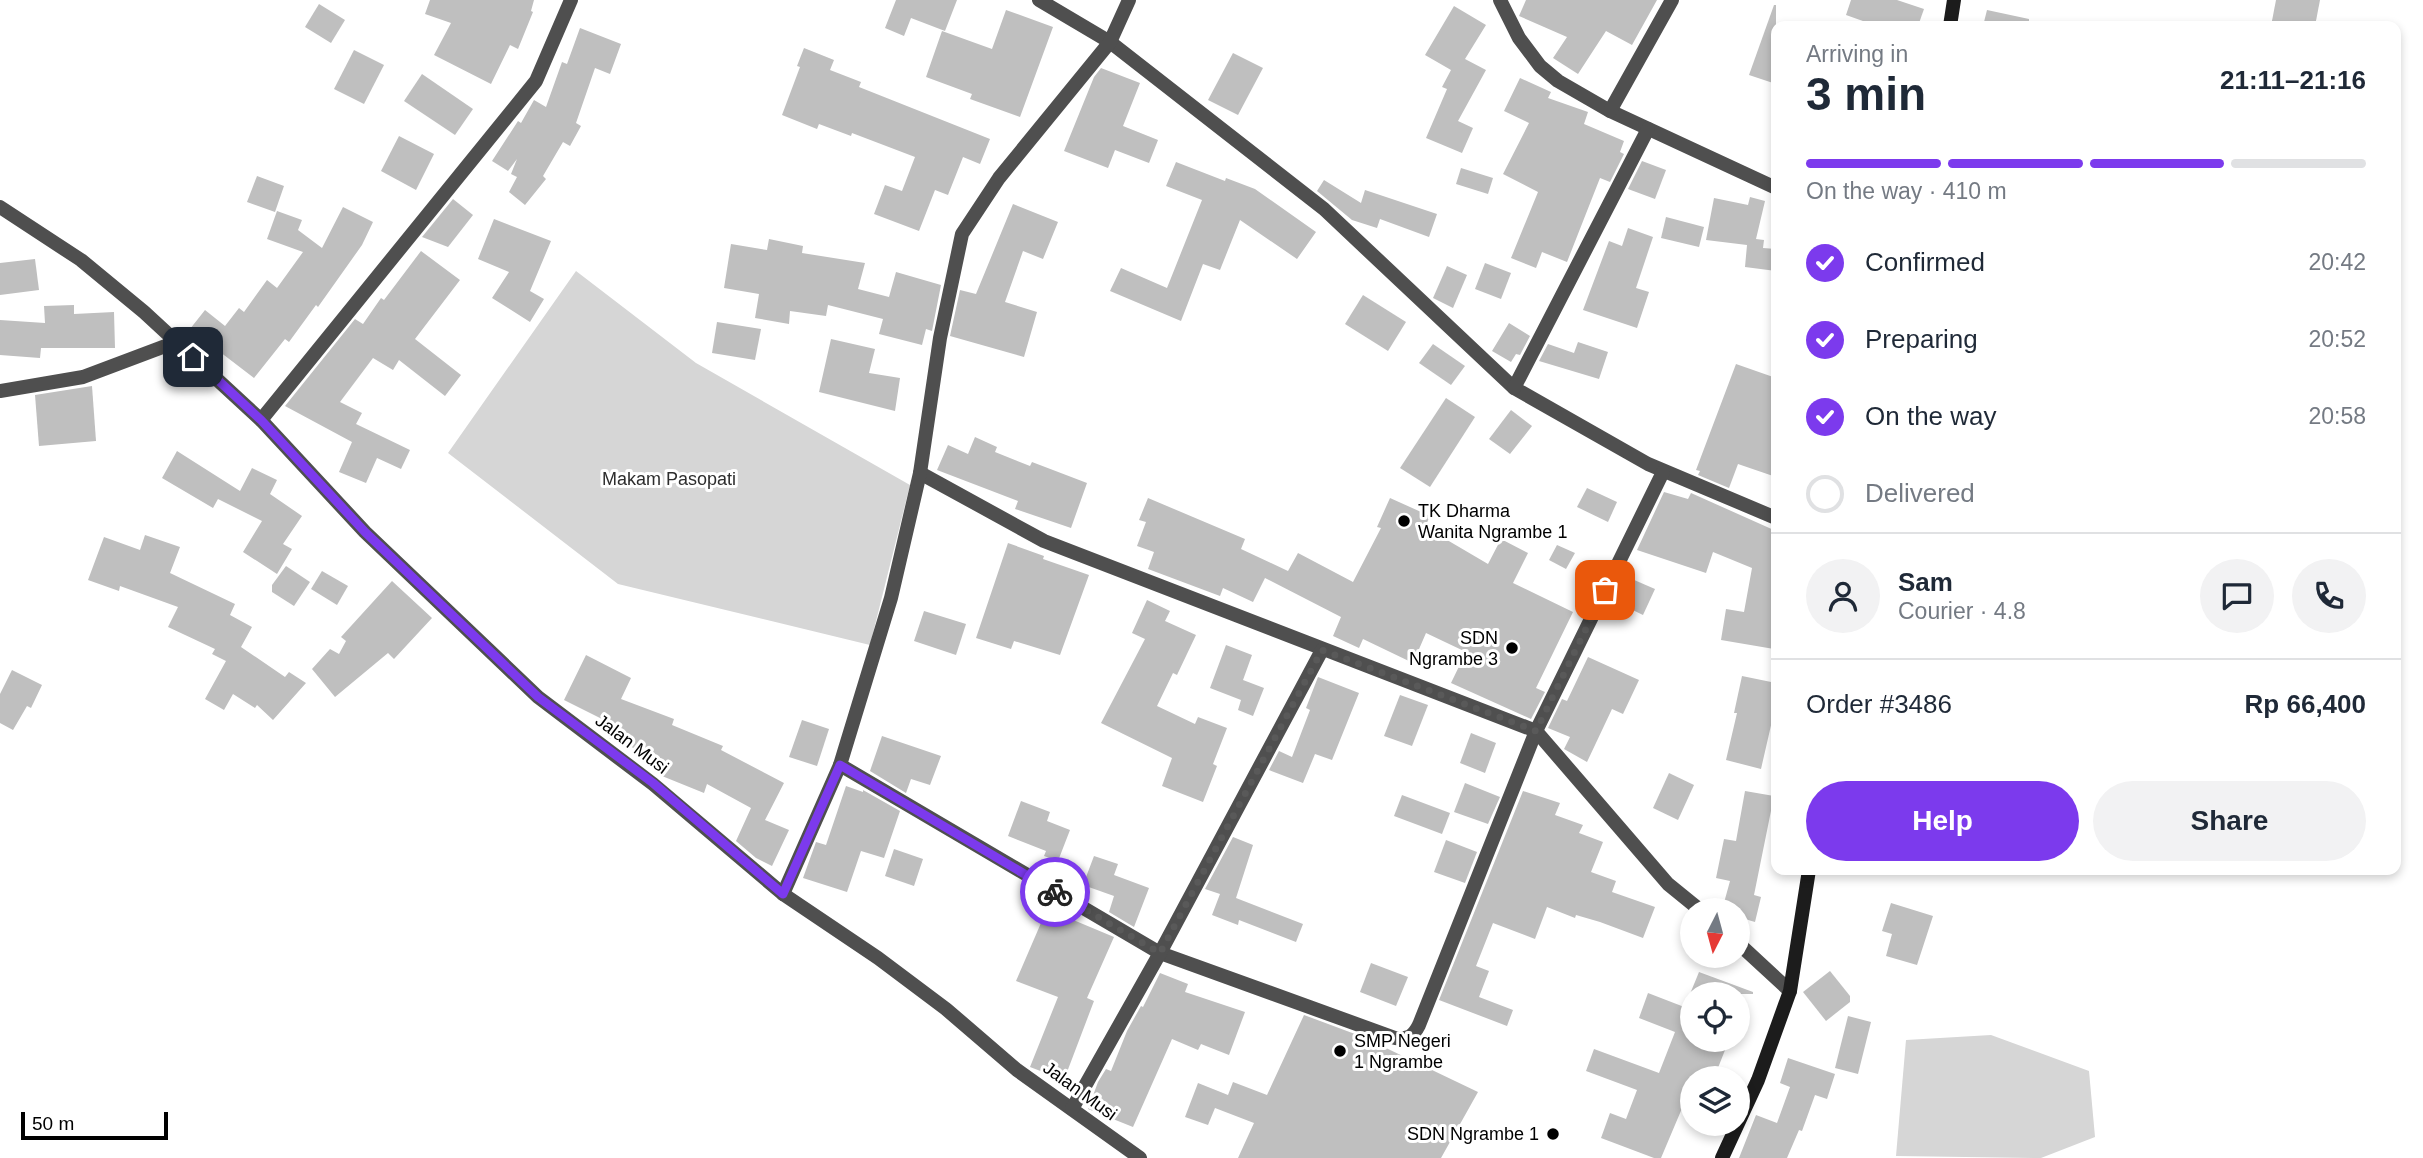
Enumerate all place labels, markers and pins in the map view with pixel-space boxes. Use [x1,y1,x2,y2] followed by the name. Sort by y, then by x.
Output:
[163,327,223,387] pin
[1418,501,1567,542] place label: TK Dharma Wanita Ngrambe 1
[1396,513,1412,529] marker: TK Dharma Wanita Ngrambe 1
[1575,560,1635,620] pin
[1409,628,1498,669] place label: SDN Ngrambe 3
[1504,640,1520,656] marker: SDN Ngrambe 3
[1354,1031,1451,1072] place label: SMP Negeri 1 Ngrambe
[1332,1043,1348,1059] marker: SMP Negeri 1 Ngrambe
[1407,1124,1539,1144] place label: SDN Ngrambe 1
[1545,1126,1561,1142] marker: SDN Ngrambe 1

